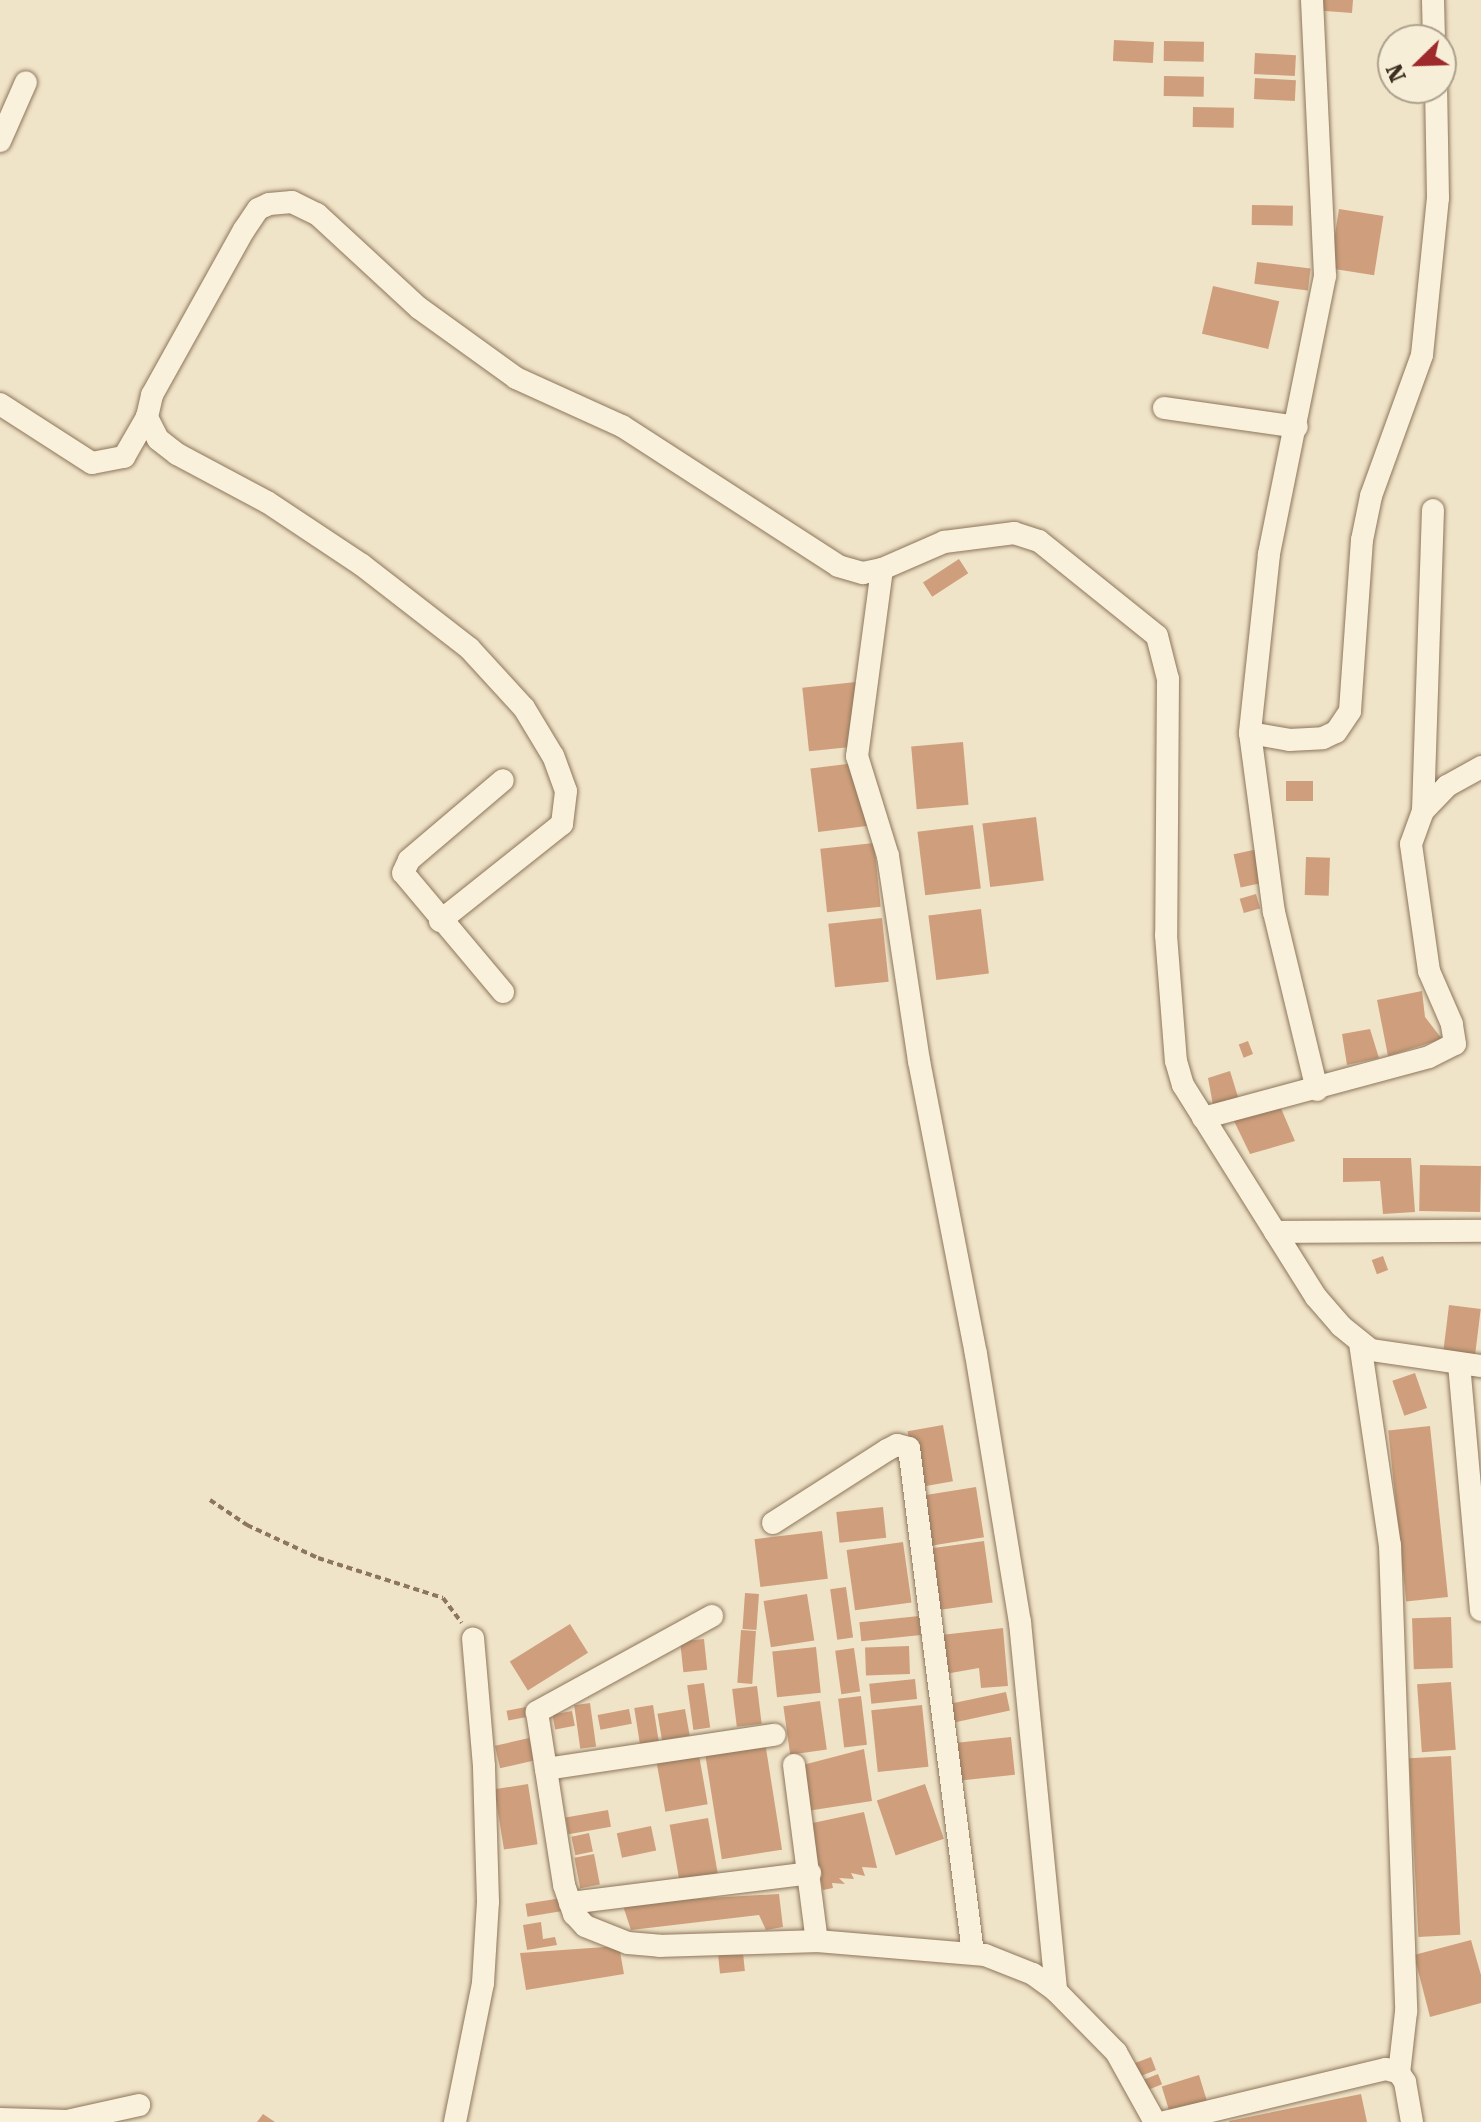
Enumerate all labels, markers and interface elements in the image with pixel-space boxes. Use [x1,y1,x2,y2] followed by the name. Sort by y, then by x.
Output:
[1377,24,1457,104] north arrow
[1381,60,1411,85] text: N

